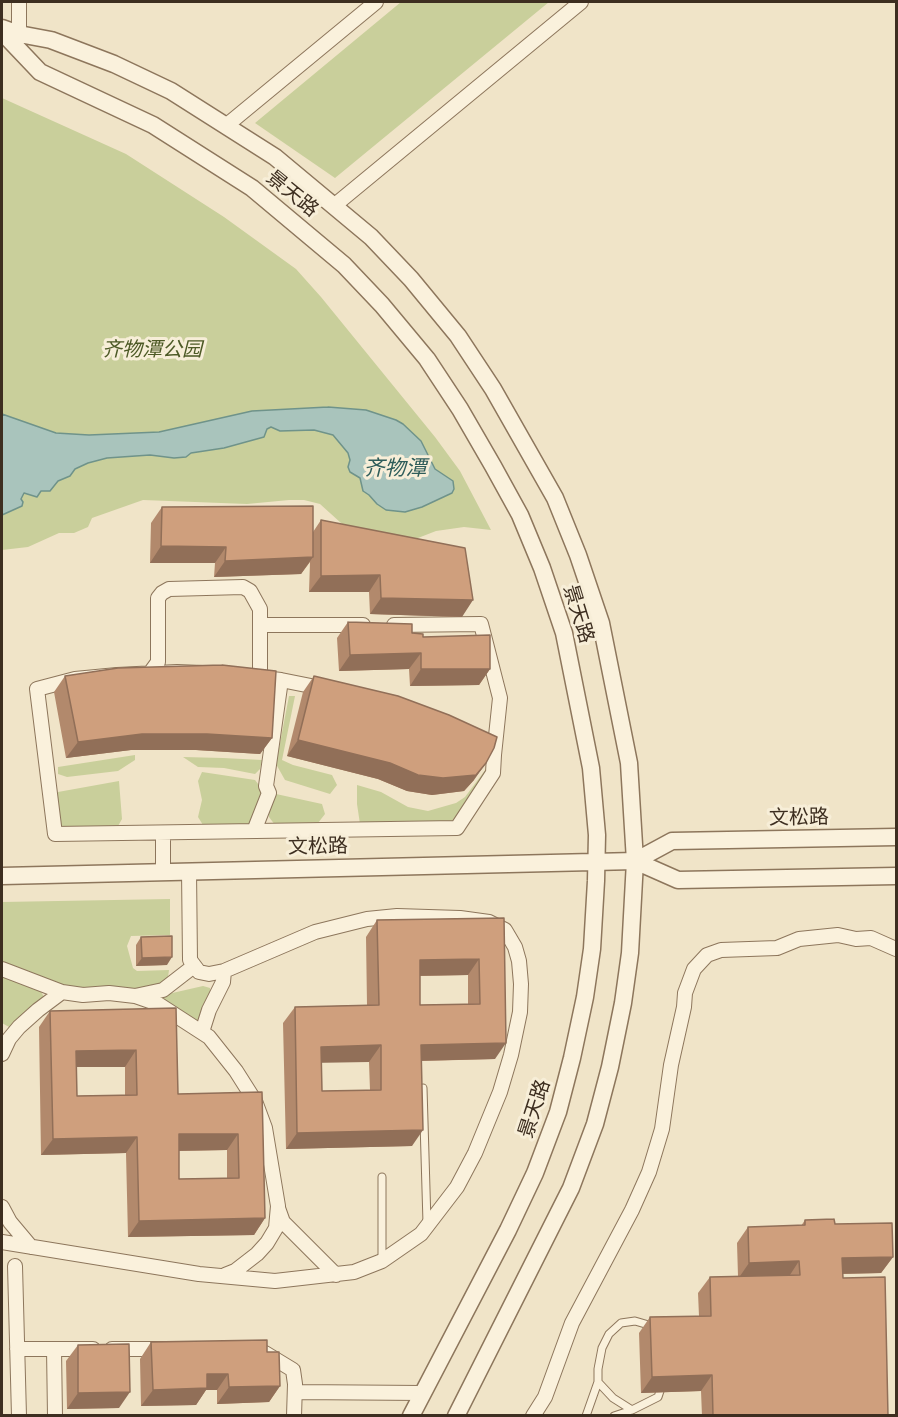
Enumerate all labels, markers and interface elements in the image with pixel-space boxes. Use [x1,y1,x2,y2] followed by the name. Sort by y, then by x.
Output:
[261,166,323,222] street label: 景天路
[102,338,202,362] park label: 齐物潭公园
[364,456,426,482] water label: 齐物潭
[558,582,598,646] street label: 景天路
[769,805,829,831] street label: 文松路
[288,834,348,860] street label: 文松路
[514,1077,556,1141] street label: 景天路

